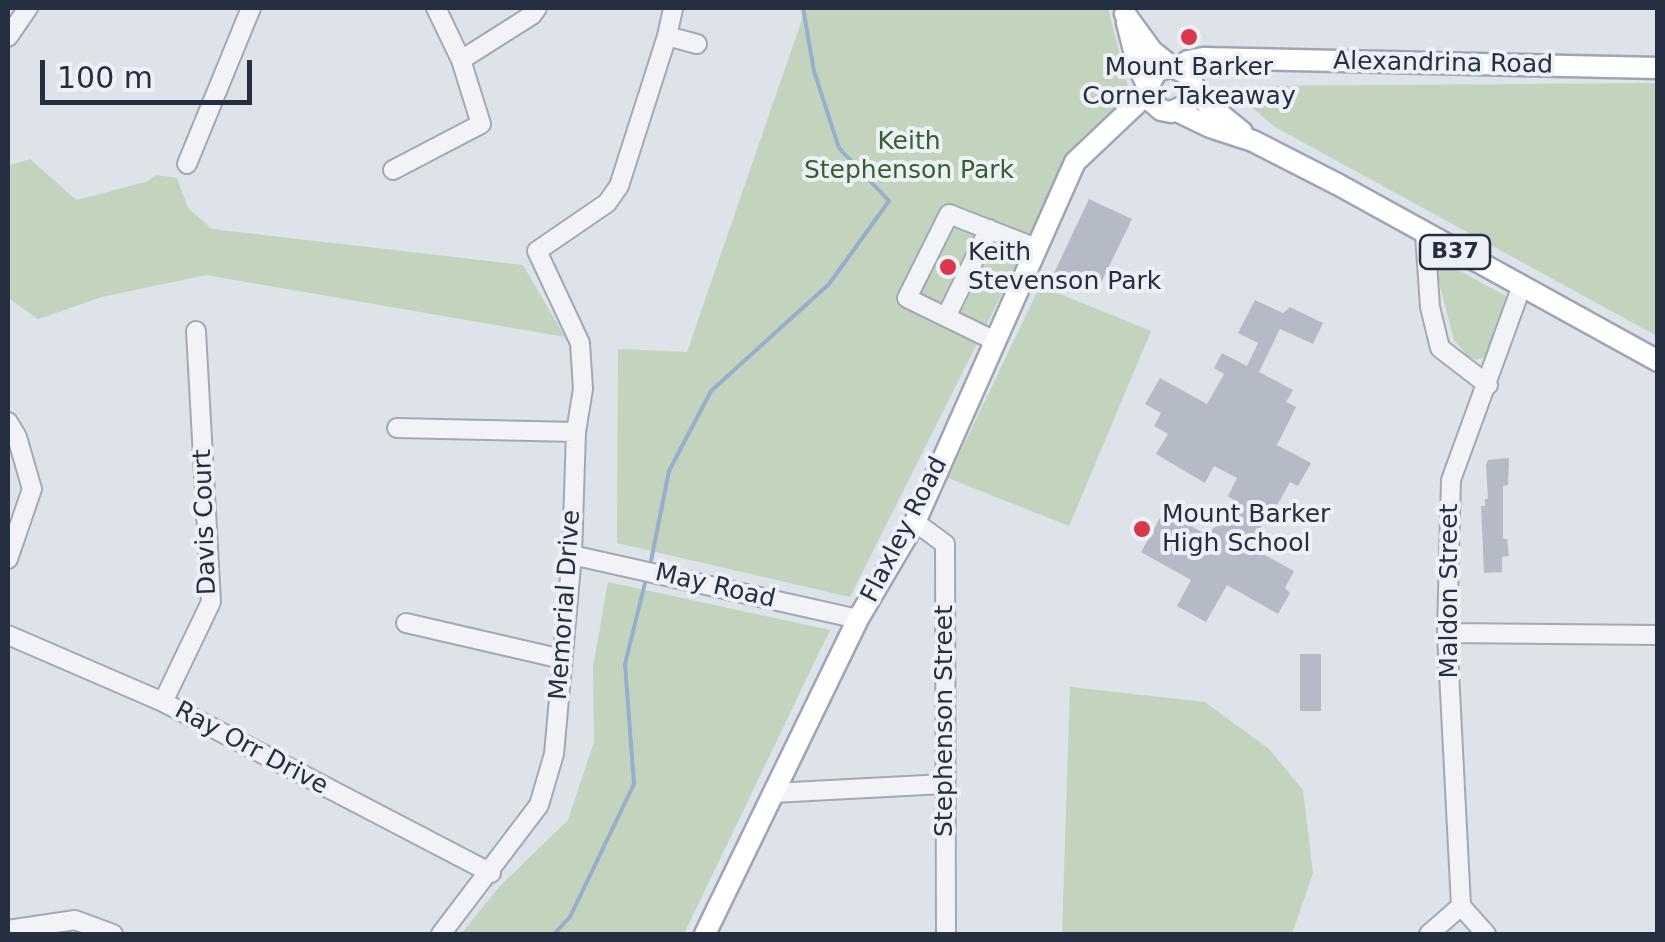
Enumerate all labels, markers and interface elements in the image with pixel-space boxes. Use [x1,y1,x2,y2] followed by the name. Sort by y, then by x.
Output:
[1178,26,1200,48] marker: Mount Barker Corner Takeaway
[45,40,258,102] scale bar
[1333,47,1553,81] street label: Alexandrina Road
[1082,53,1296,112] place label: Mount Barker Corner Takeaway
[57,60,153,95] text: 100 m
[804,127,1014,186] park label: Keith Stephenson Park
[1420,235,1490,269] road number: B37
[968,238,1161,297] place label: Keith Stevenson Park
[937,256,959,278] marker: Keith Stevenson Park
[188,449,224,595] street label: Davis Court
[855,452,955,608] street label: Flaxley Road
[1162,500,1330,559] place label: Mount Barker High School
[1435,504,1465,678] street label: Maldon Street
[544,509,588,701] street label: Memorial Drive
[1131,518,1153,540] marker: Mount Barker High School
[652,559,778,615] street label: May Road
[930,605,960,837] street label: Stephenson Street
[169,696,333,802] street label: Ray Orr Drive

